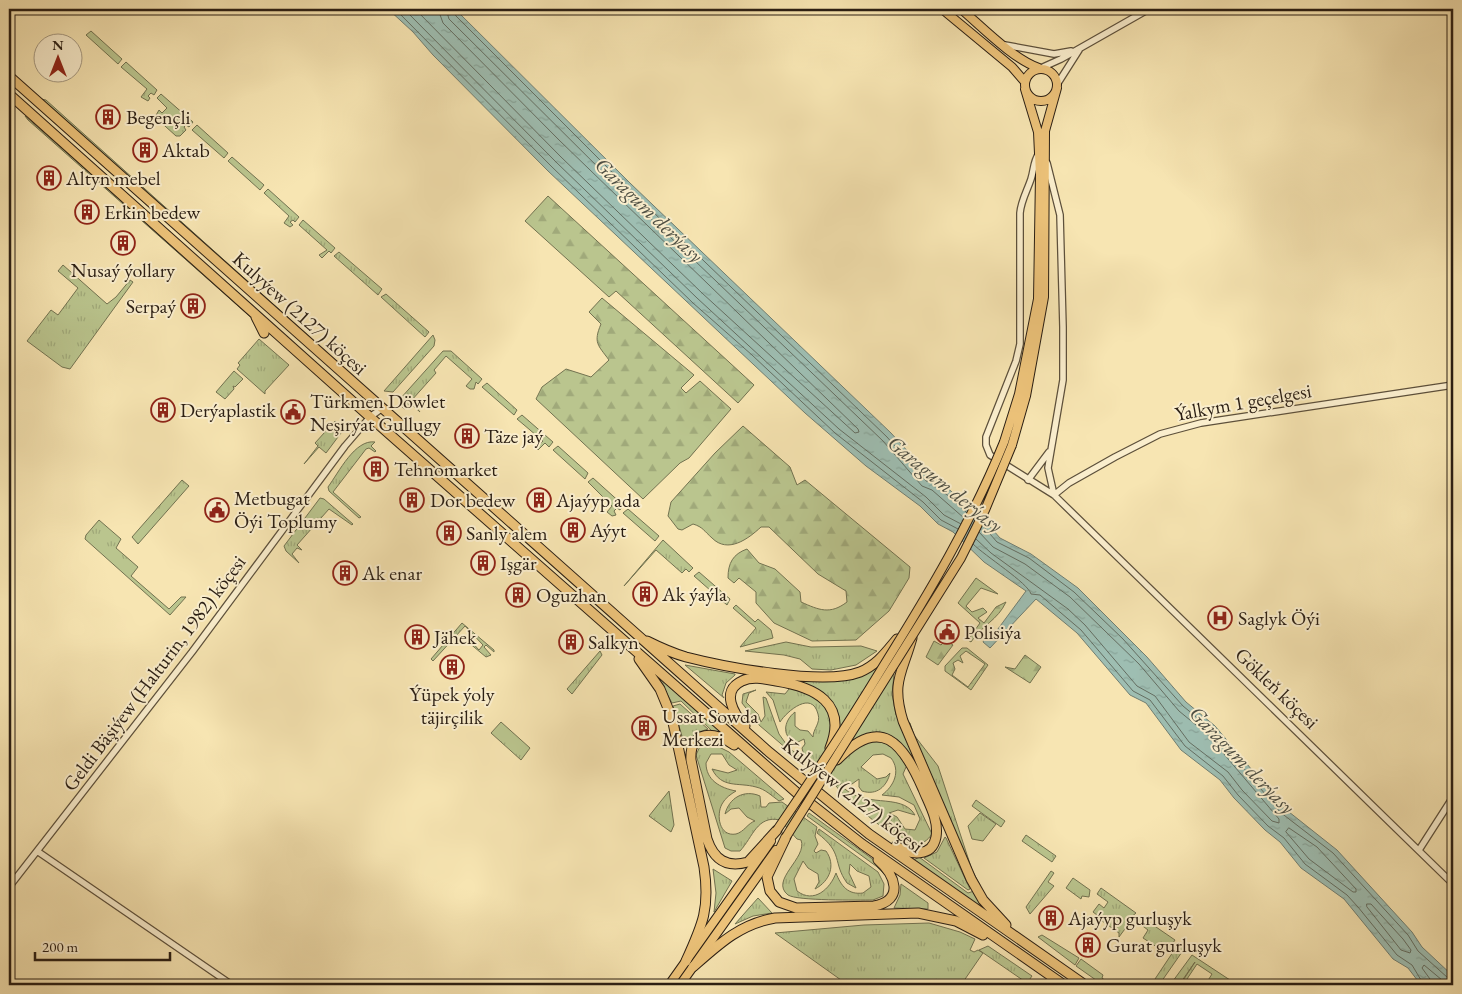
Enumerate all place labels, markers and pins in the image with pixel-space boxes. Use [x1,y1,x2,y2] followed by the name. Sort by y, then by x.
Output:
[95,104,121,130] building icon: Begençli
[126,104,191,130] place label: Begençli
[132,137,158,163] building icon: Aktab
[161,137,210,163] place label: Aktab
[36,165,62,191] building icon: Altyn mebel
[65,165,161,191] place label: Altyn mebel
[74,199,100,225] building icon: Erkin bedew
[104,199,201,225] place label: Erkin bedew
[110,230,136,256] building icon: Nusaý ýollary
[71,257,175,283] place label: Nusaý ýollary
[126,293,176,319] place label: Serpaý
[180,293,206,319] building icon: Serpaý
[310,388,446,437] place label: Türkmen Döwlet Neşirýat Gullugy
[150,397,176,423] building icon: Derýaplastik
[180,397,276,423] place label: Derýaplastik
[280,399,306,425] public building icon: Türkmen Döwlet Neşirýat Gullugy
[454,423,480,449] building icon: Täze jaý
[484,423,544,449] place label: Täze jaý
[363,456,389,482] building icon: Tehnomarket
[394,456,498,482] place label: Tehnomarket
[234,485,337,534] place label: Metbugat Öýi Toplumy
[399,487,425,513] building icon: Dor bedew
[430,487,515,513] place label: Dor bedew
[526,487,552,513] building icon: Ajaýyp ada
[555,487,640,513] place label: Ajaýyp ada
[204,497,230,523] public building icon: Metbugat Öýi Toplumy
[560,517,586,543] building icon: Aýyt
[589,517,627,543] place label: Aýyt
[436,520,462,546] building icon: Sanly alem
[466,520,548,546] place label: Sanly alem
[470,550,496,576] building icon: Işgär
[500,550,537,576] place label: Işgär
[332,560,358,586] building icon: Ak enar
[361,560,423,586] place label: Ak enar
[632,581,658,607] building icon: Ak ýaýla
[661,581,727,607] place label: Ak ýaýla
[505,582,531,608] building icon: Oguzhan
[536,582,607,608] place label: Oguzhan
[1207,605,1233,631] hospital icon: Saglyk Öýi
[1238,605,1320,631] place label: Saglyk Öýi
[934,619,960,645] public building icon: Polisiýa
[964,619,1021,645] place label: Polisiýa
[404,624,430,650] building icon: Jähek
[432,624,477,650] place label: Jähek
[558,629,584,655] building icon: Salkyn
[588,629,639,655] place label: Salkyn
[439,654,465,680] building icon: Ýüpek ýoly täjirçilik
[409,681,495,730] place label: Ýüpek ýoly täjirçilik
[662,703,758,752] place label: Ussat Sowda Merkezi
[631,715,657,741] building icon: Ussat Sowda Merkezi
[1038,905,1064,931] building icon: Ajaýyp gurluşyk
[1067,905,1192,931] place label: Ajaýyp gurluşyk
[1075,932,1101,958] building icon: Gurat gurluşyk
[1106,932,1222,958] place label: Gurat gurluşyk

